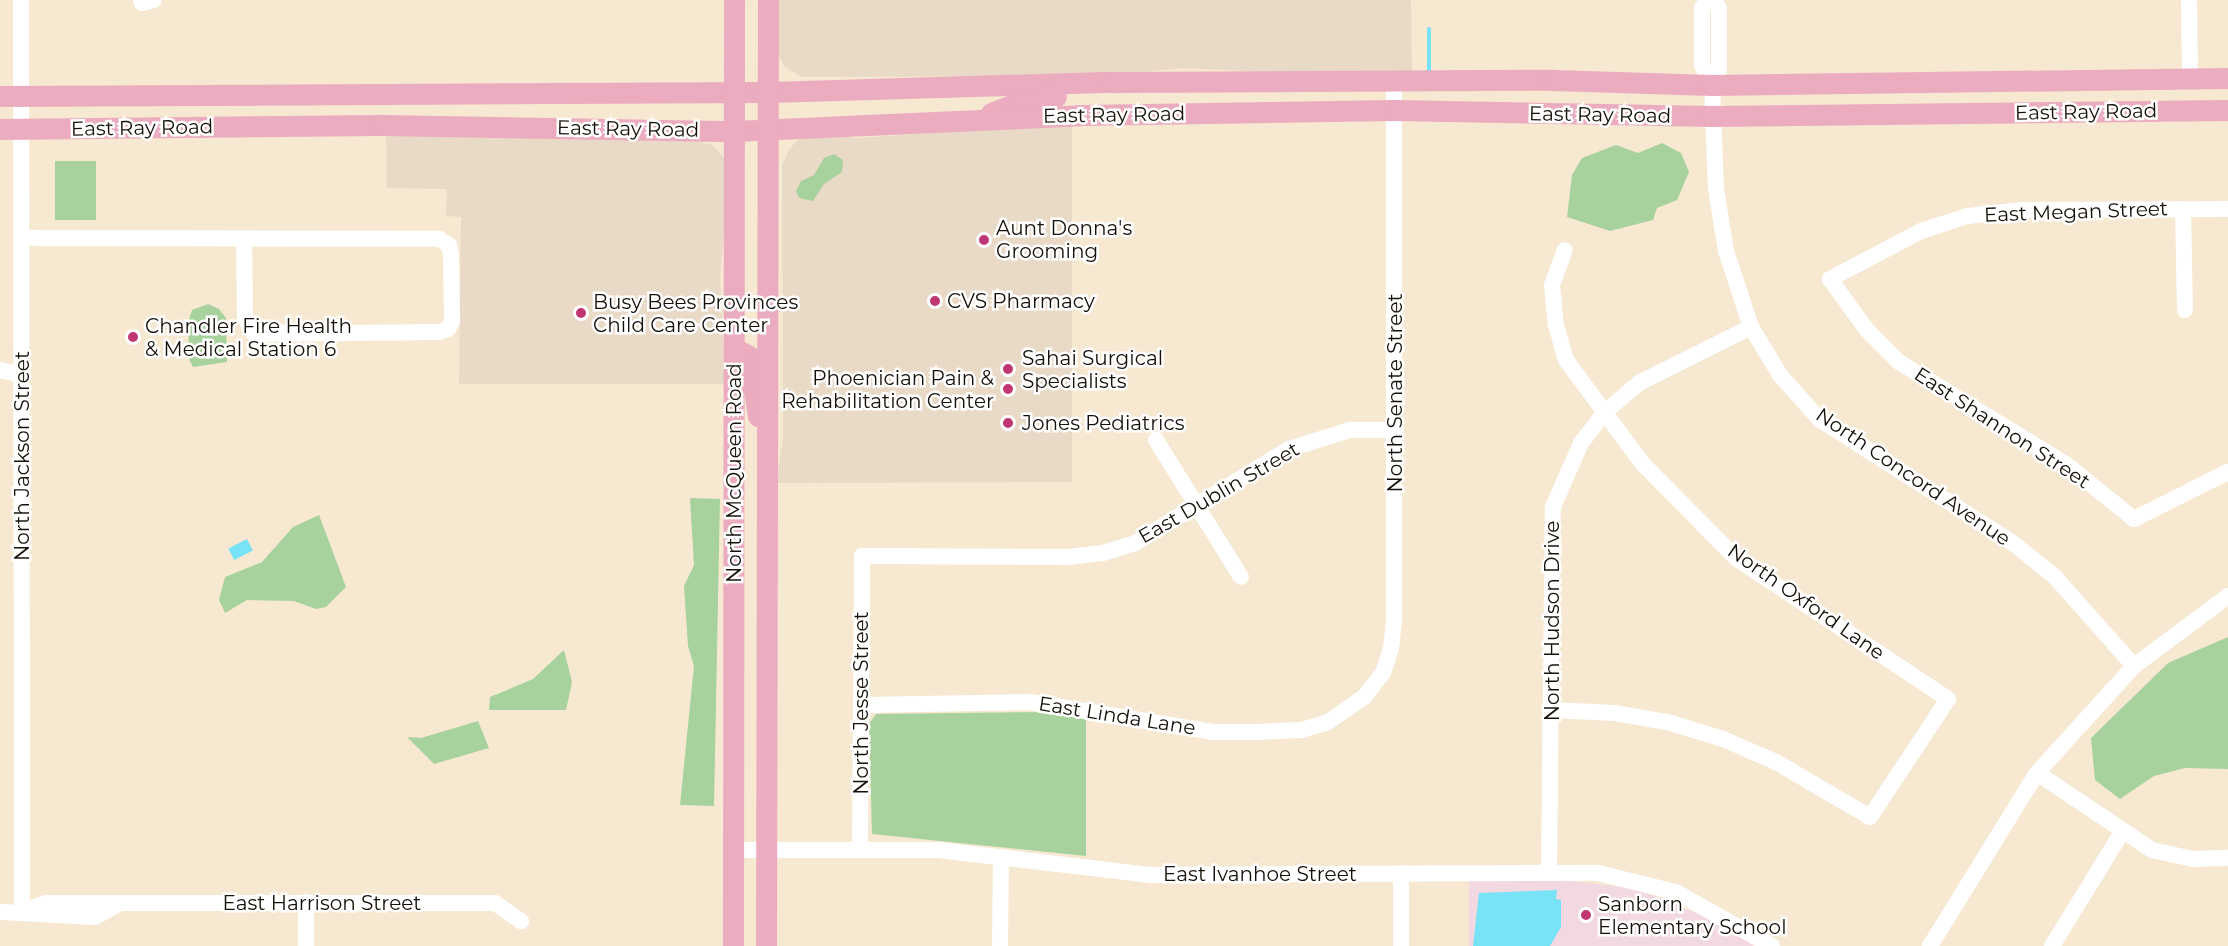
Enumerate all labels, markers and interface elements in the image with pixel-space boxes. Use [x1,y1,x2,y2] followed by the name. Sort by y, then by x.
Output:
[2015,99,2157,125] street label: East Ray Road
[1043,102,1185,128] street label: East Ray Road
[1529,102,1671,128] street label: East Ray Road
[71,115,213,141] street label: East Ray Road
[557,116,699,142] street label: East Ray Road
[1984,197,2168,227] street label: East Megan Street
[996,216,1132,263] place label: Aunt Donna's Grooming
[977,233,991,247] marker: Aunt Donna's Grooming
[947,289,1095,313] place label: CVS Pharmacy
[593,290,798,337] place label: Busy Bees Provinces Child Care Center
[1383,293,1407,493] street label: North Senate Street
[928,294,942,308] marker: CVS Pharmacy
[574,306,588,320] marker: Busy Bees Provinces Child Care Center
[145,314,352,361] place label: Chandler Fire Health & Medical Station 6
[126,330,140,344] marker: Chandler Fire Health & Medical Station 6
[1022,346,1163,393] place label: Sahai Surgical Specialists
[10,351,34,561] street label: North Jackson Street
[999,360,1017,378] marker: Sahai Surgical Specialists
[1910,362,2094,494] street label: East Shannon Street
[722,363,746,583] street label: North McQueen Road
[781,366,994,413] place label: Phoenician Pain & Rehabilitation Center
[999,380,1017,398] marker: Phoenician Pain & Rehabilitation Center
[1811,403,2015,551] street label: North Concord Avenue
[1022,411,1184,435] place label: Jones Pediatrics
[999,414,1017,432] marker: Jones Pediatrics
[1134,437,1304,549] street label: East Dublin Street
[1540,521,1564,721] street label: North Hudson Drive
[1723,539,1889,665] street label: North Oxford Lane
[849,611,873,795] street label: North Jesse Street
[1037,692,1197,740] street label: East Linda Lane
[1163,862,1357,886] street label: East Ivanhoe Street
[223,891,421,915] street label: East Harrison Street
[1598,892,1787,939] place label: Sanborn Elementary School
[1579,908,1593,922] marker: Sanborn Elementary School

